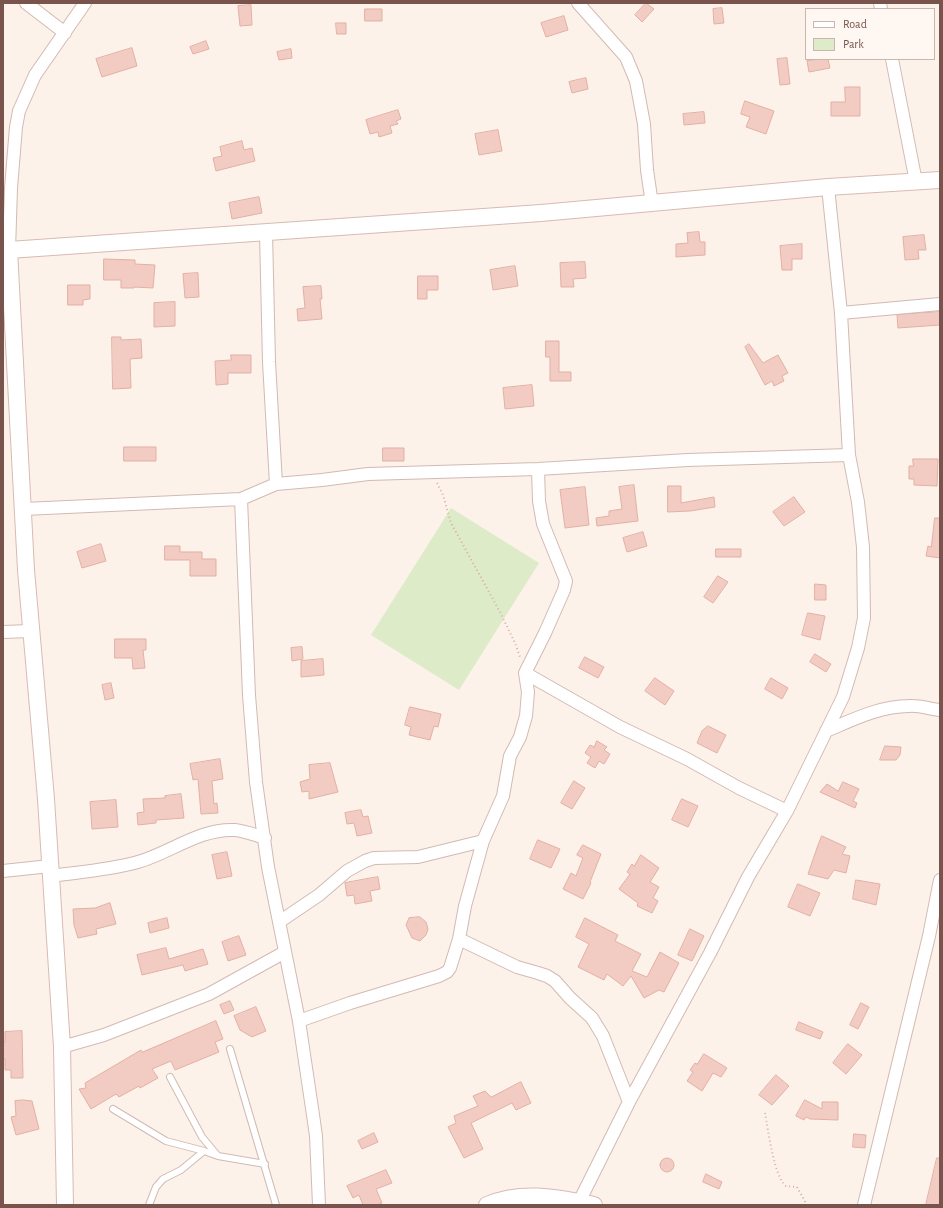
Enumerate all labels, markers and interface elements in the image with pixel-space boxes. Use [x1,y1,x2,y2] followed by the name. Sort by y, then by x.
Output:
[805,8,935,60] legend
[843,18,867,30] text: Road
[843,38,864,50] text: Park

